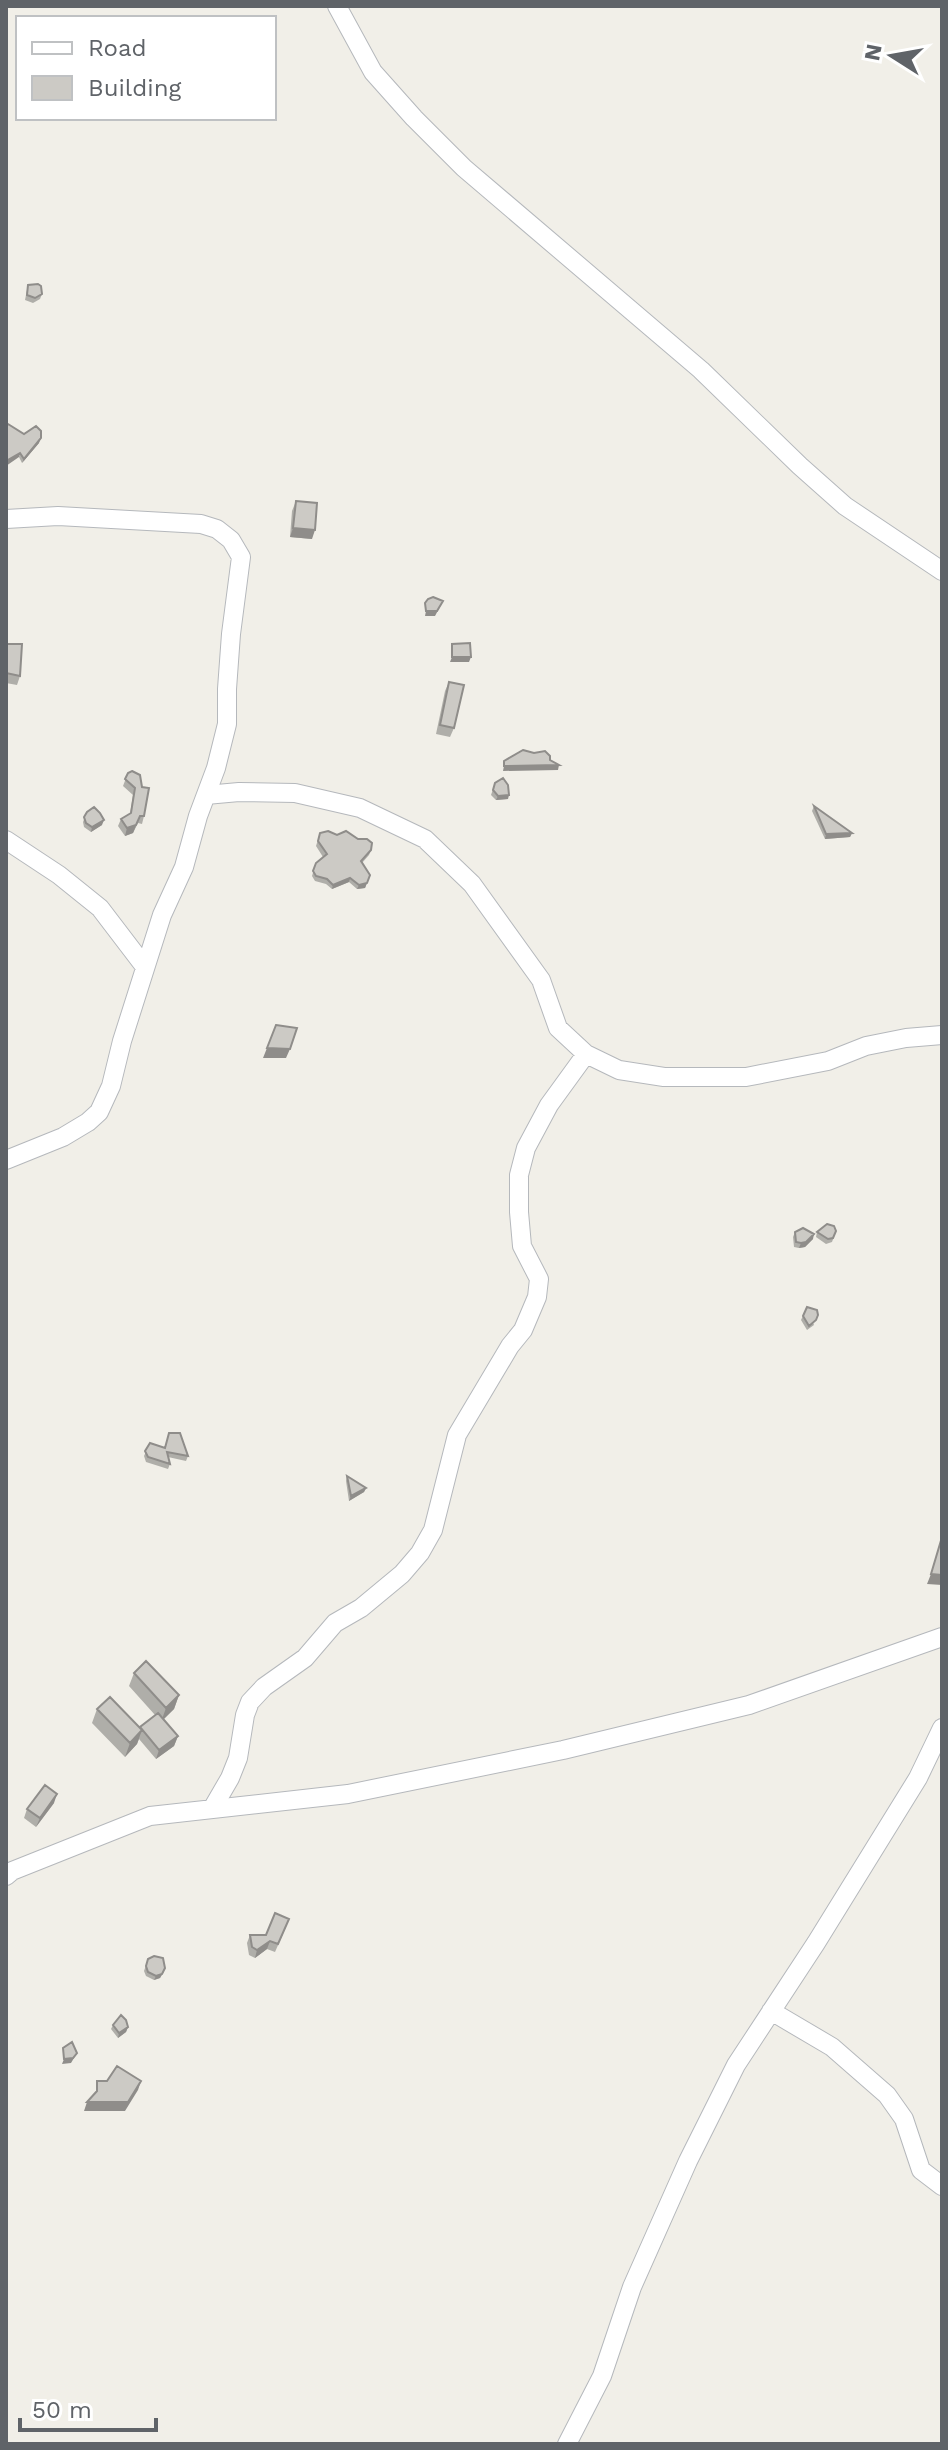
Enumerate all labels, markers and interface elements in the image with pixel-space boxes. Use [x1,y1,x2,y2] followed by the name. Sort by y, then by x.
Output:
[16,16,276,120] legend
[852,16,932,96] north arrow
[88,34,147,62] text: Road
[859,42,887,63] text: N
[88,74,181,102] text: Building
[20,2382,156,2432] scale bar
[32,2396,92,2424] text: 50 m

